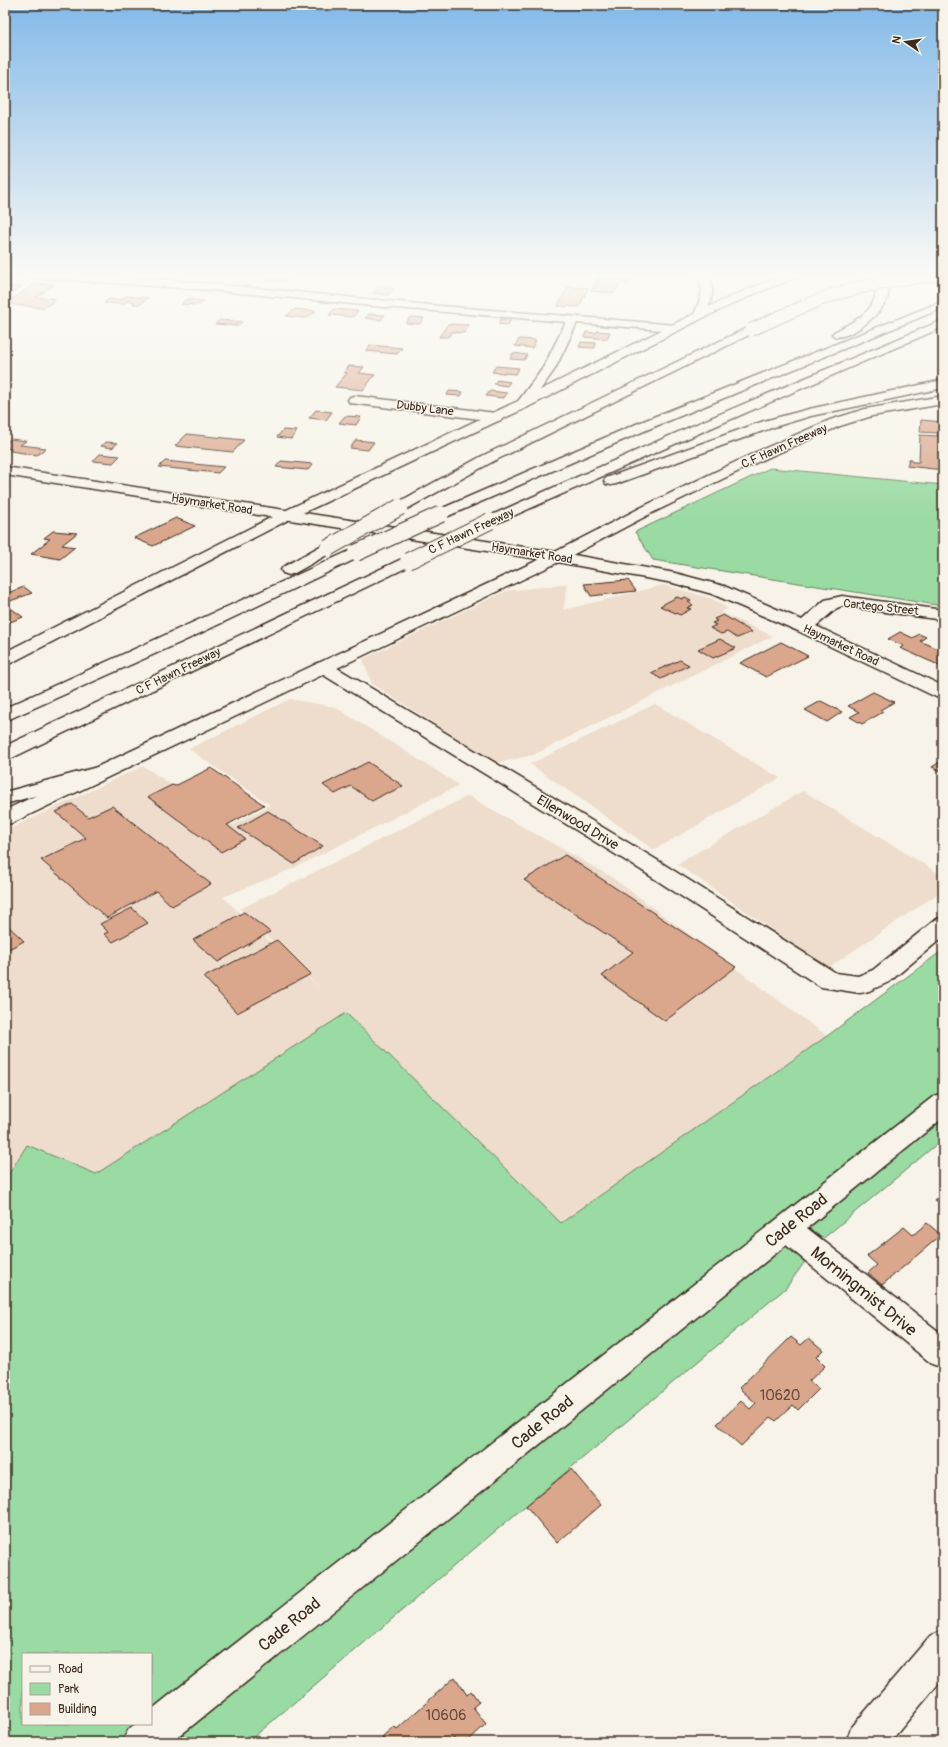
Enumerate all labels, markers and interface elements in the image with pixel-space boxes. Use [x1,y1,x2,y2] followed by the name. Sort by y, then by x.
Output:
[886,22,926,62] north arrow
[890,34,904,45] text: N
[395,398,454,419] street label: Dubby Lane
[739,421,829,472] street label: C F Hawn Freeway
[170,491,254,518] street label: Haymarket Road
[426,505,516,558] street label: C F Hawn Freeway
[490,540,574,567] street label: Haymarket Road
[843,596,920,619] street label: Cartego Street
[800,621,881,670] street label: Haymarket Road
[133,644,223,698] street label: C F Hawn Freeway
[534,791,622,854] street label: Ellenwood Drive
[761,1189,832,1252] street label: Cade Road
[806,1242,922,1341] street label: Morningmist Drive
[760,1387,800,1404] house number: 10620
[507,1391,578,1454] street label: Cade Road
[254,1593,325,1656] street label: Cade Road
[22,1653,152,1725] legend
[58,1662,83,1677] text: Road
[58,1682,79,1697] text: Park
[58,1702,97,1717] text: Building
[426,1707,466,1724] house number: 10606

